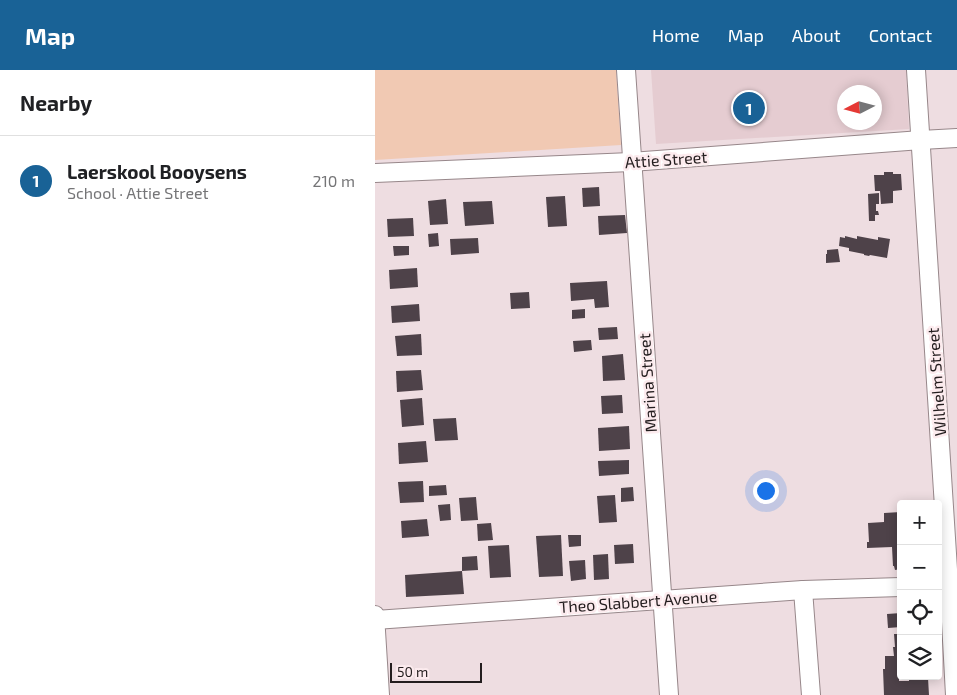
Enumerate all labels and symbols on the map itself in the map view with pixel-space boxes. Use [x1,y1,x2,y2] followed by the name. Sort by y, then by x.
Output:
[837,85,882,130] north arrow
[733,89,765,127] pin: 1
[624,147,708,171] street label: Attie Street
[923,327,949,437] street label: Wilhelm Street
[634,333,660,433] street label: Marina Street
[753,478,779,504] your location
[558,586,718,616] street label: Theo Slabbert Avenue
[390,660,483,683] scale bar

